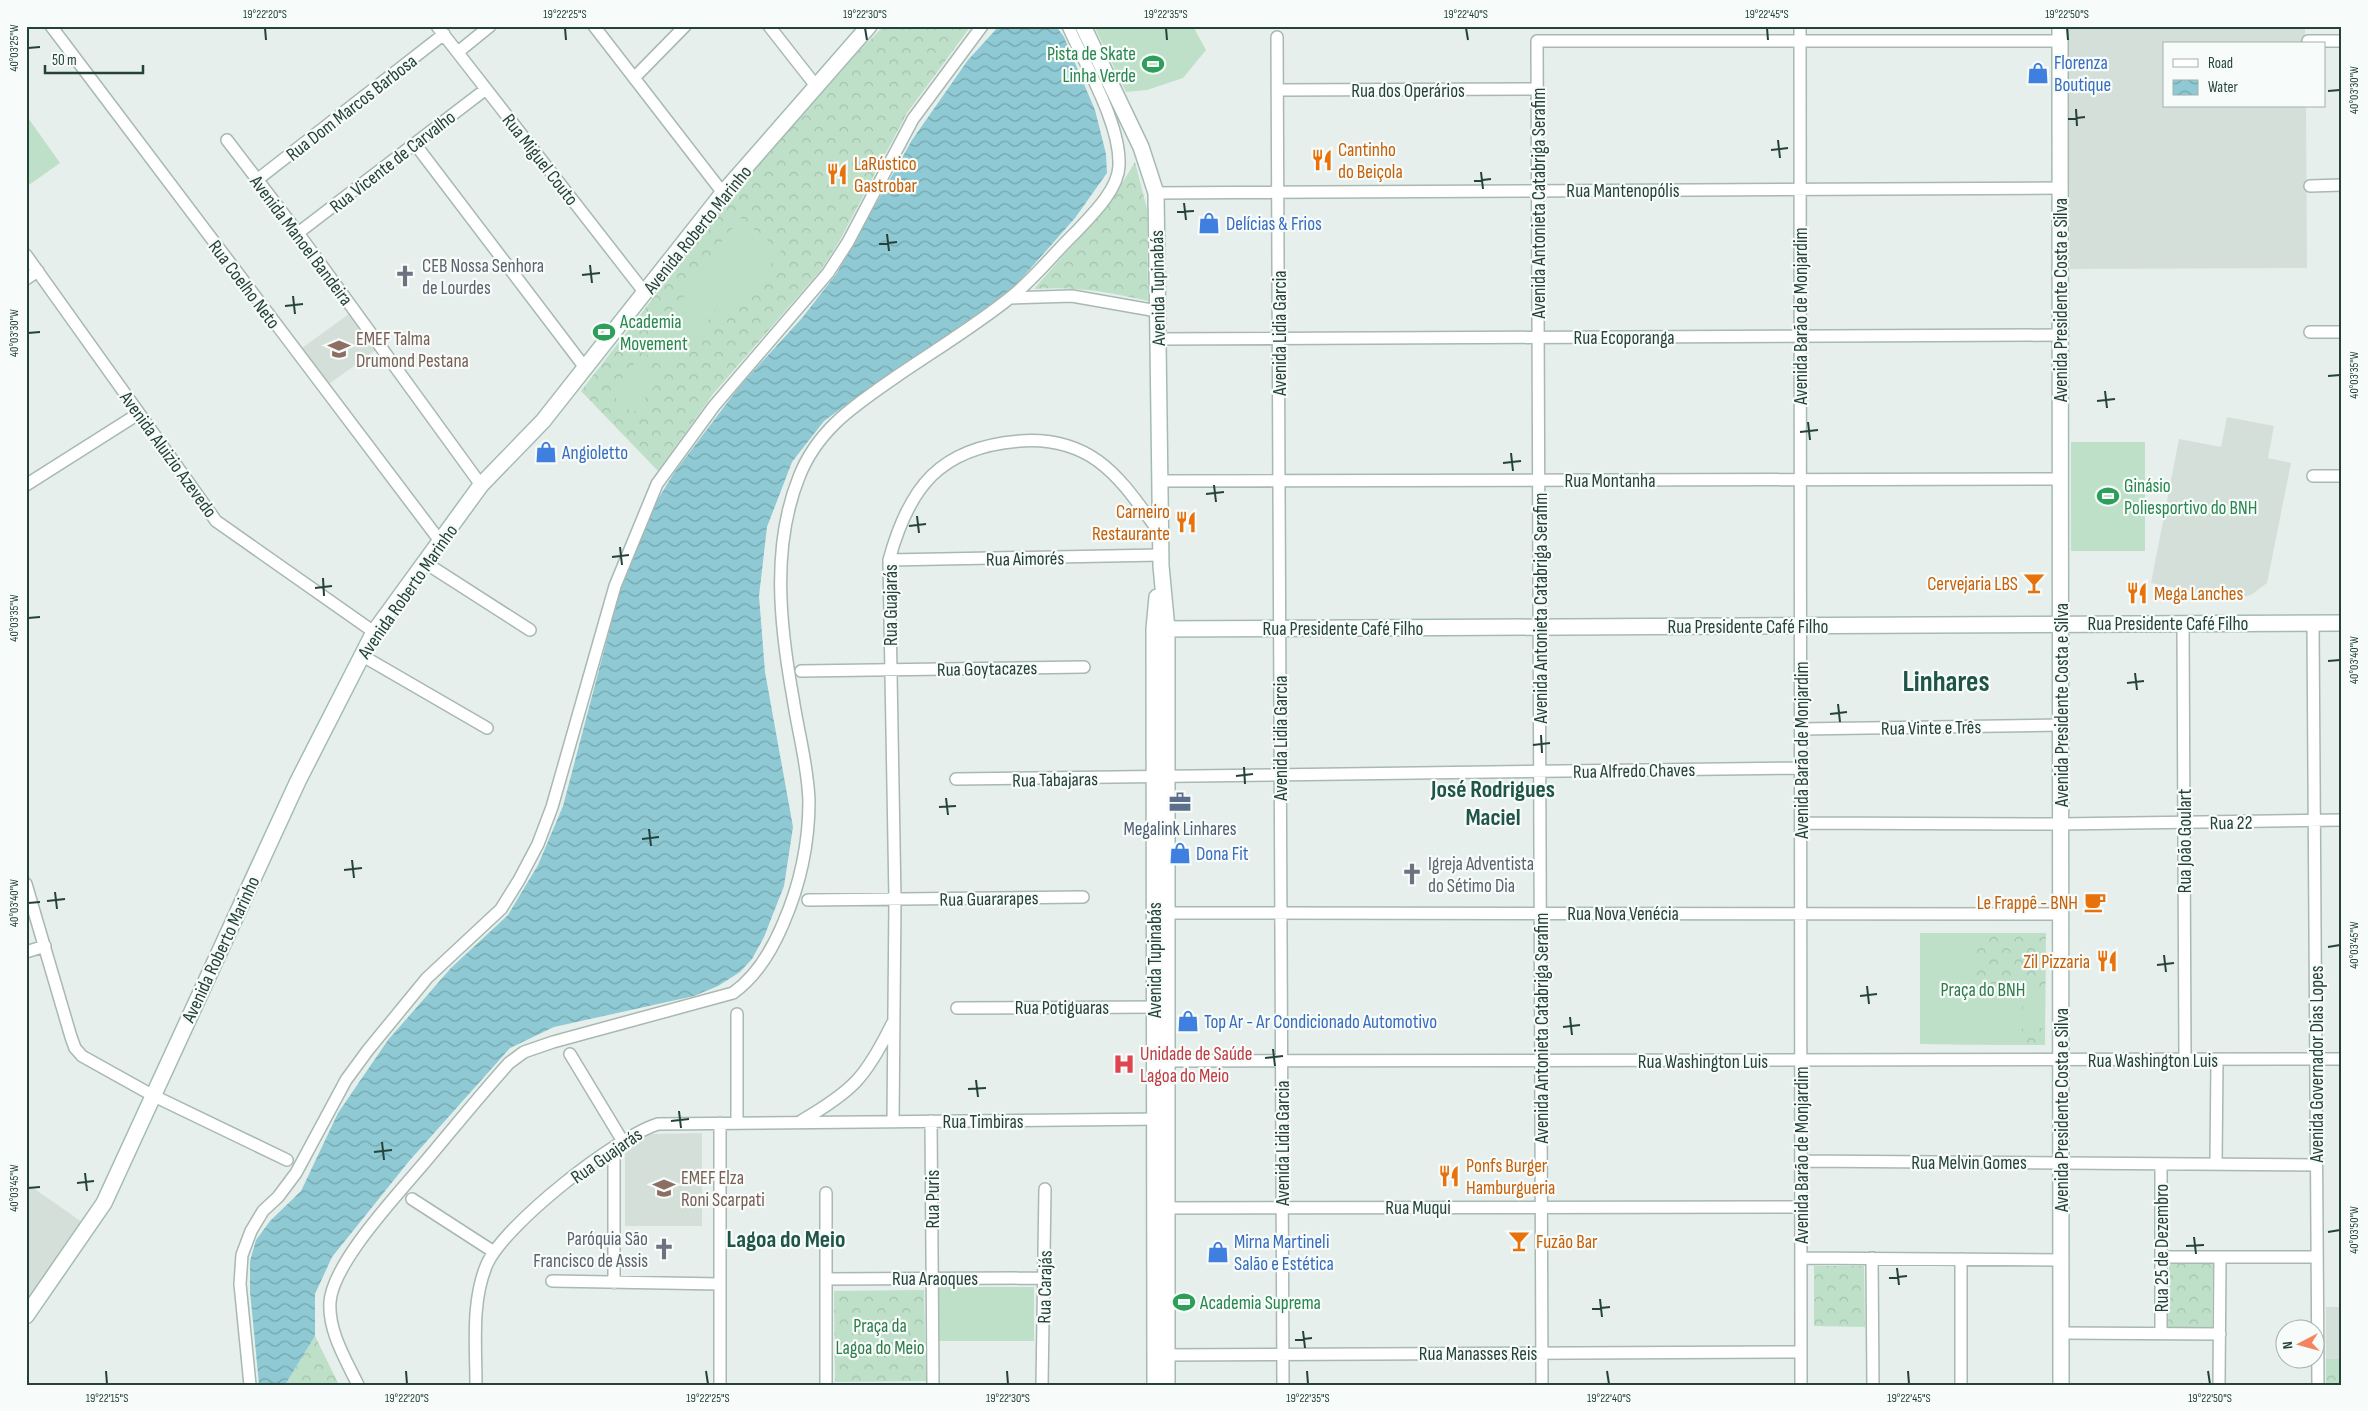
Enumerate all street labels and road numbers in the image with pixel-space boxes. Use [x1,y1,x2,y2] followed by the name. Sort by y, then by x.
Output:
[282,50,422,166] street label: Rua Dom Marcos Barbosa
[1351,80,1465,103] street label: Rua dos Operários
[1528,88,1551,319] street label: Avenida Antonieta Catabriga Serafim
[325,106,460,218] street label: Rua Vicente de Carvalho
[497,110,583,210] street label: Rua Miguel Couto
[639,161,757,300] street label: Avenida Roberto Marinho
[244,170,357,311] street label: Avenida Manoel Bandeira
[1566,180,1680,203] street label: Rua Mantenopólis
[2050,198,2073,403] street label: Avenida Presidente Costa e Silva
[1790,227,1813,406] street label: Avenida Barão de Monjardim
[1146,230,1171,347] street label: Avenida Tupinabás
[203,236,285,334] street label: Rua Coelho Neto
[1269,270,1292,397] street label: Avenida Lidia Garcia
[1573,327,1675,350] street label: Rua Ecoporanga
[114,387,221,522] street label: Avenida Aluizio Azevedo
[1564,470,1656,493] street label: Rua Montanha
[1530,493,1553,724] street label: Avenida Antonieta Catabriga Serafim
[353,520,463,664] street label: Avenida Roberto Marinho
[986,547,1065,572] street label: Rua Aimorés
[880,564,903,646] street label: Rua Guajarás
[2051,603,2074,808] street label: Avenida Presidente Costa e Silva
[2088,613,2248,636] street label: Rua Presidente Café Filho
[1668,616,1828,639] street label: Rua Presidente Café Filho
[1263,618,1423,641] street label: Rua Presidente Café Filho
[937,657,1038,682] street label: Rua Goytacazes
[1791,661,1814,840] street label: Avenida Barão de Monjardim
[1270,675,1293,802] street label: Avenida Lidia Garcia
[1881,716,1982,741] street label: Rua Vinte e Três
[1573,759,1696,784] street label: Rua Alfredo Chaves
[1012,768,1098,793] street label: Rua Tabajaras
[2174,788,2197,893] street label: Rua João Goulart
[2209,812,2253,835] street label: Rua 22
[177,873,265,1027] street label: Avenida Roberto Marinho
[939,887,1039,912] street label: Rua Guararapes
[1144,902,1167,1019] street label: Avenida Tupinabás
[1567,903,1679,926] street label: Rua Nova Venécia
[1531,913,1554,1144] street label: Avenida Antonieta Catabriga Serafim
[2306,965,2329,1164] street label: Avenida Governador Dias Lopes
[1015,997,1109,1020] street label: Rua Potiguaras
[2051,1008,2074,1213] street label: Avenida Presidente Costa e Silva
[2088,1050,2218,1073] street label: Rua Washington Luis
[1638,1051,1768,1074] street label: Rua Washington Luis
[1791,1066,1814,1245] street label: Avenida Barão de Monjardim
[1272,1080,1295,1207] street label: Avenida Lidia Garcia
[942,1111,1024,1134] street label: Rua Timbiras
[567,1123,647,1189] street label: Rua Guajarás
[1911,1152,2027,1175] street label: Rua Melvin Gomes
[922,1169,945,1228] street label: Rua Puris
[2151,1184,2174,1312] street label: Rua 25 de Dezembro
[1385,1197,1451,1220] street label: Rua Muqui
[1033,1250,1058,1324] street label: Rua Carajás
[892,1268,978,1291] street label: Rua Araoques
[1419,1343,1537,1366] street label: Rua Manasses Reis

